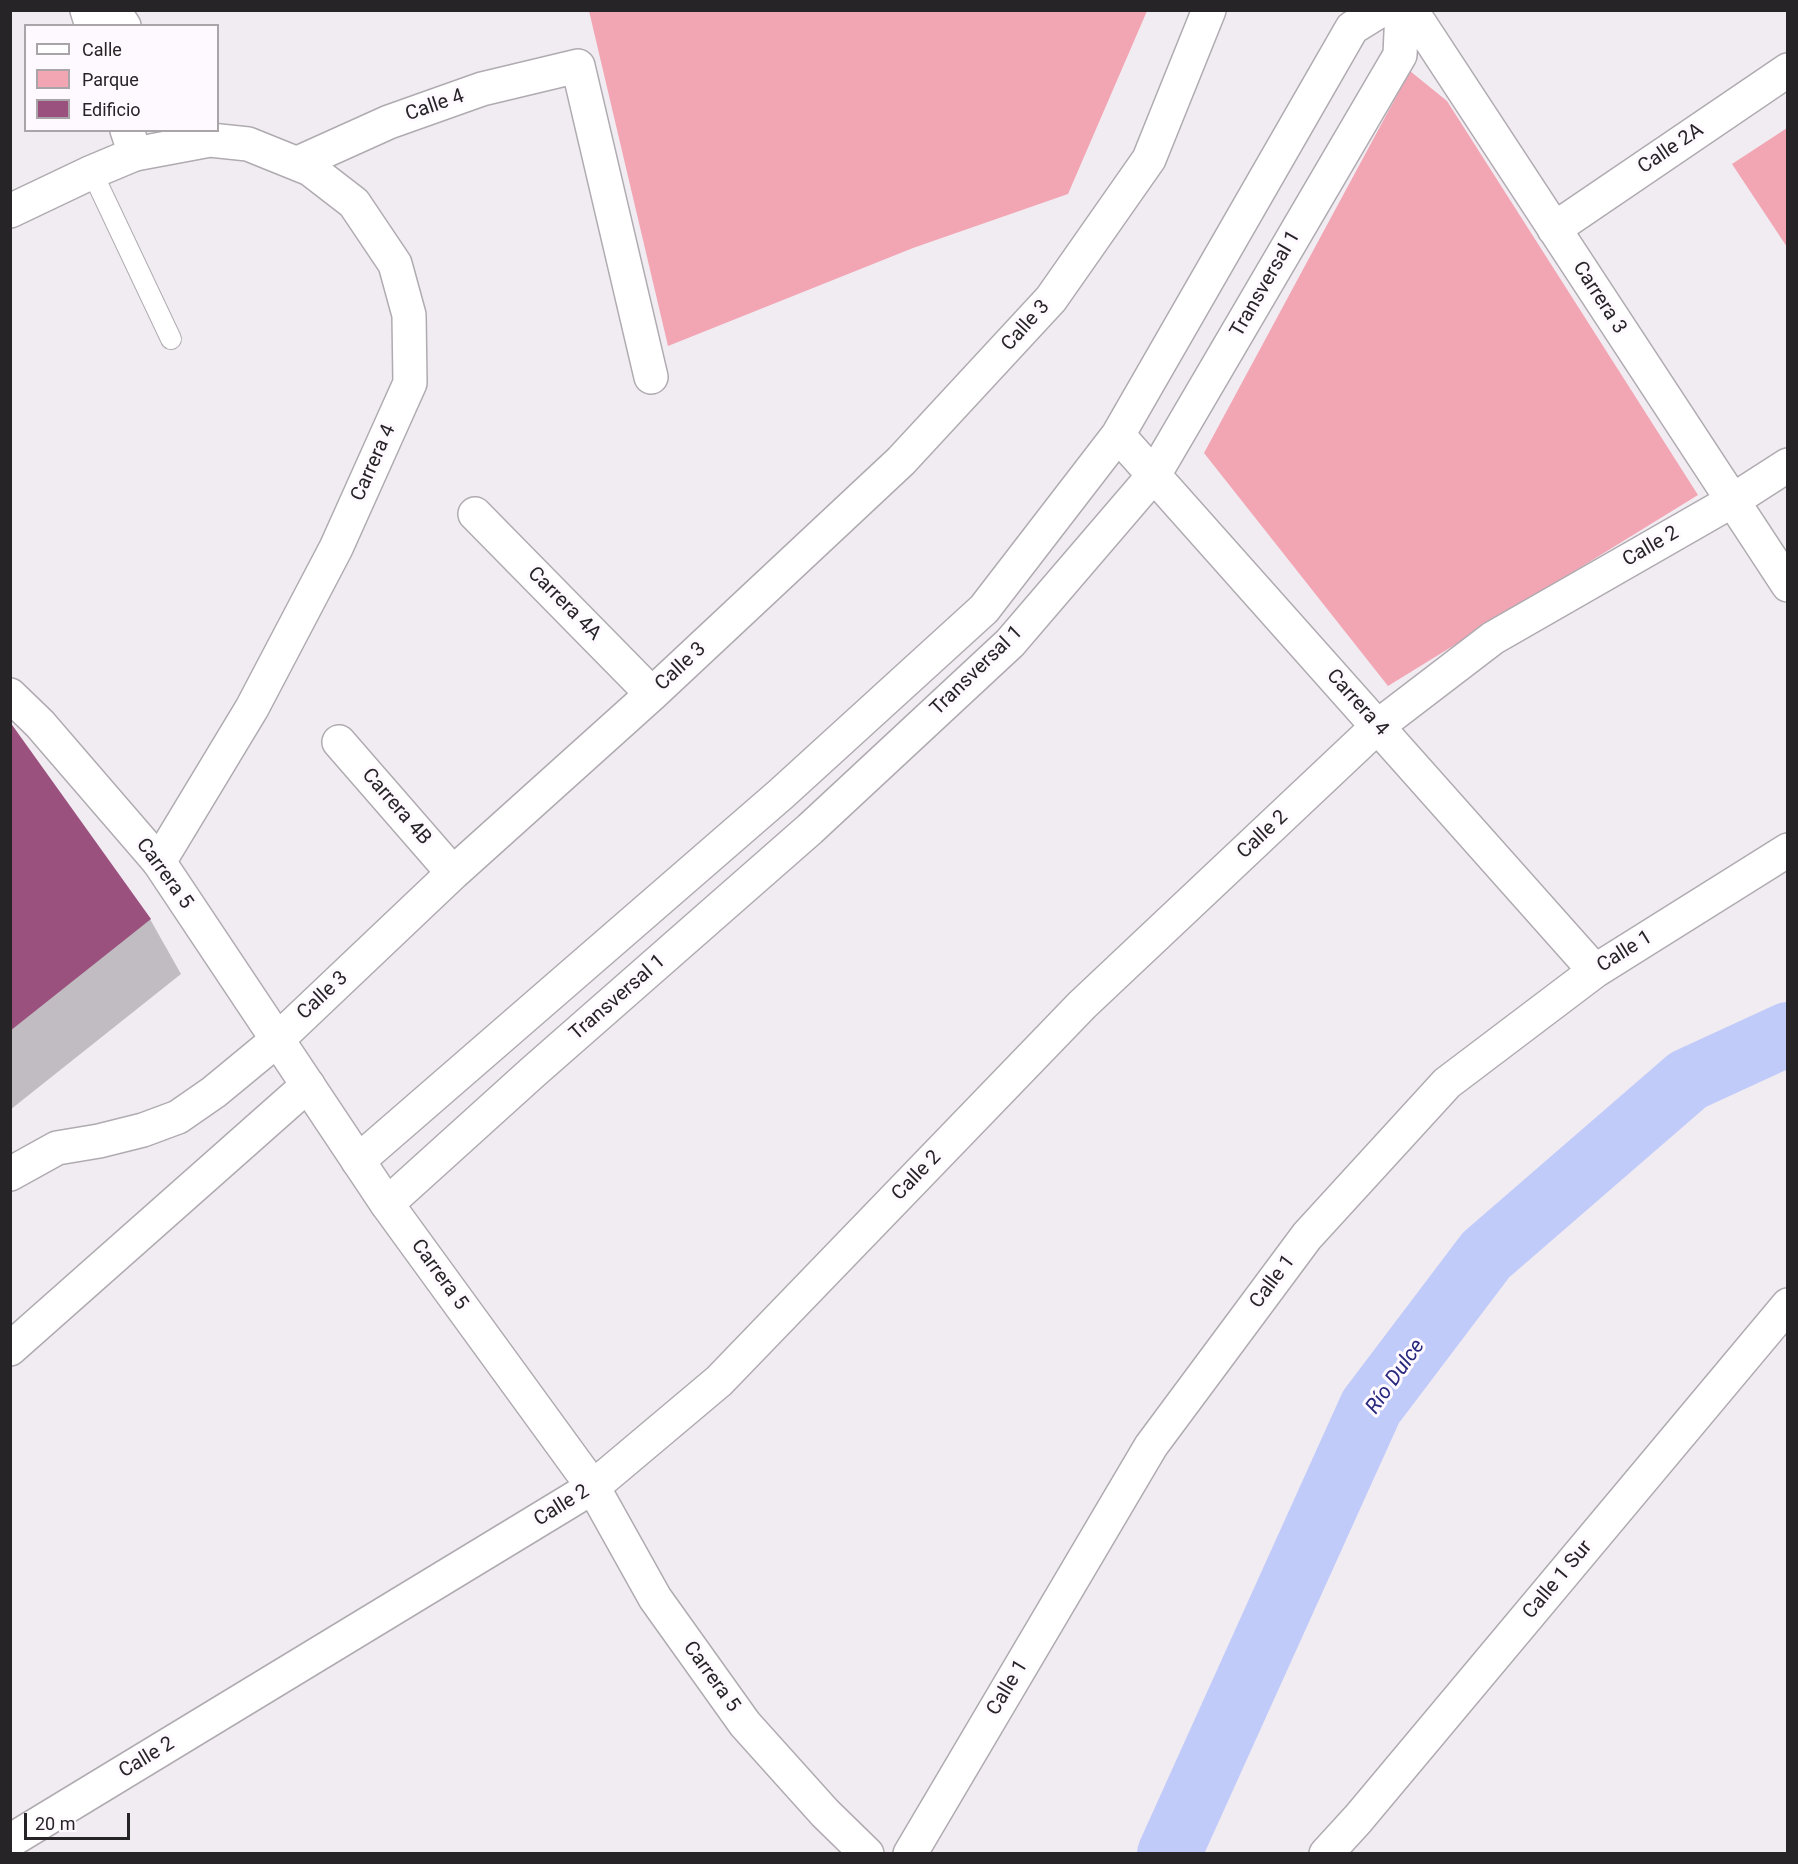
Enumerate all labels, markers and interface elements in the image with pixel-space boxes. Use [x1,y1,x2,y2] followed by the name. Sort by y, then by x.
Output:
[24,24,219,132] legend
[82,39,122,60] text: Calle
[82,69,139,90] text: Parque
[403,85,467,127] street label: Calle 4
[82,99,141,120] text: Edificio
[1634,119,1708,179] street label: Calle 2A
[1226,226,1306,342] street label: Transversal 1
[1567,257,1631,339] street label: Carrera 3
[997,296,1055,356] street label: Calle 3
[346,421,402,505] street label: Carrera 4
[1619,522,1683,572] street label: Calle 2
[522,562,606,646] street label: Carrera 4A
[926,621,1028,721] street label: Transversal 1
[651,638,711,696] street label: Calle 3
[1321,665,1393,741] street label: Carrera 4
[356,764,436,850] street label: Carrera 4B
[1233,806,1293,864] street label: Calle 2
[130,834,198,914] street label: Carrera 5
[1593,926,1657,978] street label: Calle 1
[565,950,671,1046] street label: Transversal 1
[293,967,353,1025] street label: Calle 3
[887,1146,947,1206] street label: Calle 2
[405,1235,473,1315] street label: Carrera 5
[1245,1251,1301,1313] street label: Calle 1
[1361,1335,1431,1419] water label: Río Dulce
[530,1480,594,1532] street label: Calle 2
[1518,1536,1598,1624] street label: Calle 1 Sur
[677,1637,745,1717] street label: Carrera 5
[982,1656,1034,1720] street label: Calle 1
[115,1732,179,1784] street label: Calle 2
[27,1801,134,1839] scale bar
[35,1813,75,1834] text: 20 m

